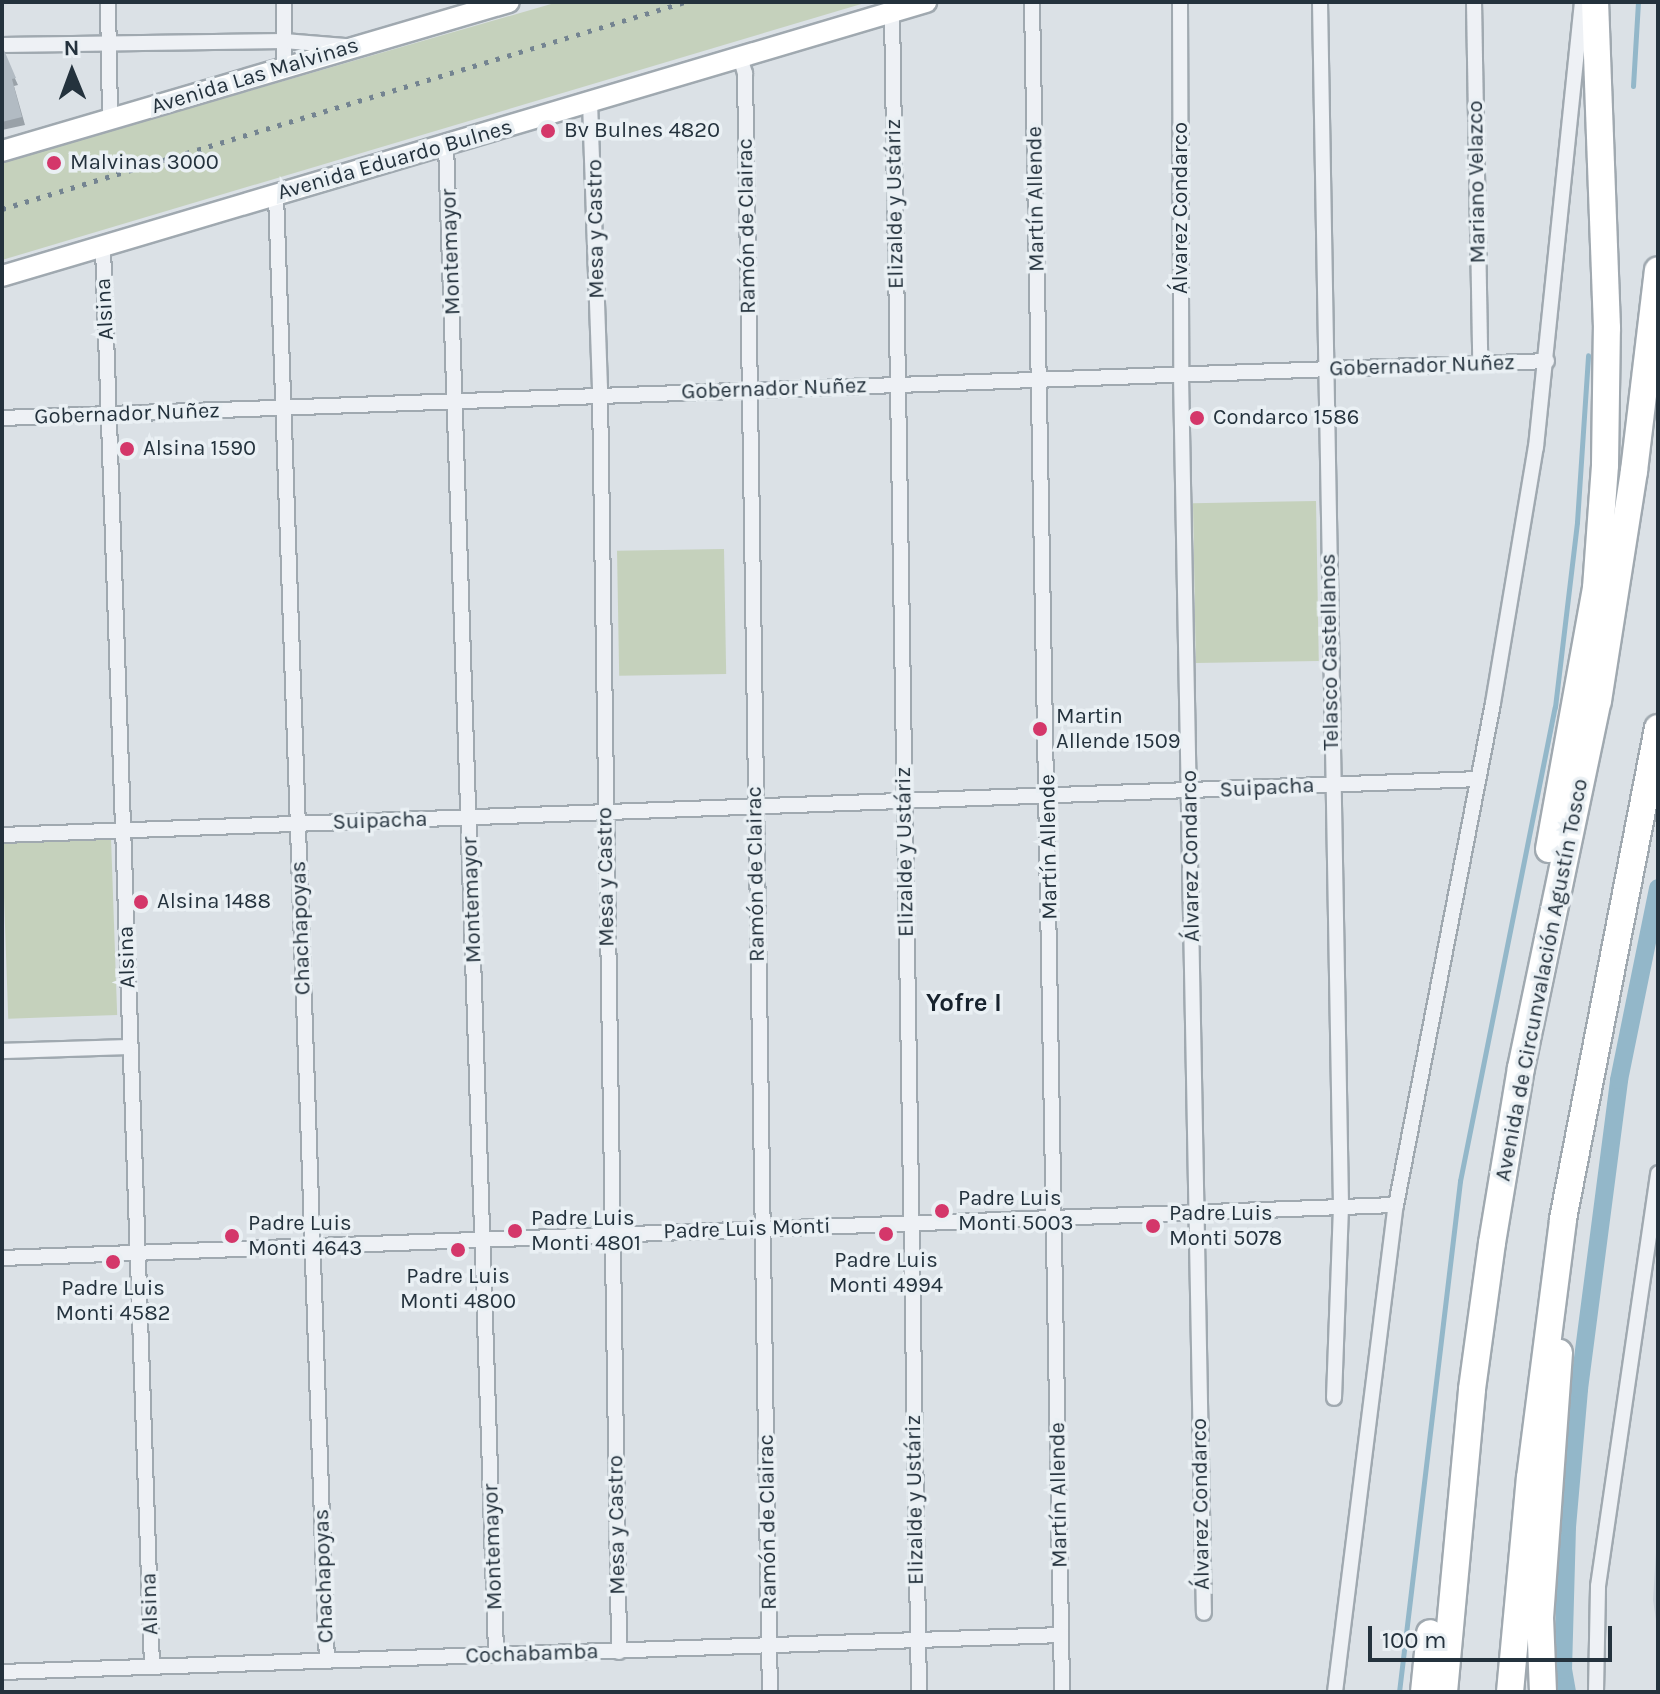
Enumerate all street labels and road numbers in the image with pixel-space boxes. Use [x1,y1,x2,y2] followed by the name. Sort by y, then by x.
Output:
[148,32,362,120] street label: Avenida Las Malvinas
[1462,100,1492,264] street label: Mariano Velazco
[275,114,515,206] street label: Avenida Eduardo Bulnes
[880,119,910,289] street label: Elizalde y Ustáriz
[1168,122,1194,294] street label: Álvarez Condarco
[1022,126,1050,272] street label: Martín Allende
[732,138,762,314] street label: Ramón de Clairac
[582,159,610,299] street label: Mesa y Castro
[436,188,466,316] street label: Montemayor
[90,277,120,341] street label: Alsina
[1329,350,1515,382] street label: Gobernador Nuñez
[681,373,867,405] street label: Gobernador Nuñez
[34,398,220,430] street label: Gobernador Nuñez
[1315,553,1345,751] street label: Telasco Castellanos
[890,767,920,937] street label: Elizalde y Ustáriz
[1176,770,1206,942] street label: Álvarez Condarco
[1219,772,1315,804] street label: Suipacha
[1035,774,1063,920] street label: Martín Allende
[1490,776,1594,1184] street label: Avenida de Circunvalación Agustín Tosco
[741,786,771,962] street label: Ramón de Clairac
[332,806,428,836] street label: Suipacha
[592,807,620,947] street label: Mesa y Castro
[457,836,487,964] street label: Montemayor
[285,860,317,996] street label: Chachapoyas
[113,925,141,989] street label: Alsina
[663,1213,831,1245] street label: Padre Luis Monti
[900,1415,930,1585] street label: Elizalde y Ustáriz
[1186,1418,1216,1590] street label: Álvarez Condarco
[1045,1422,1073,1568] street label: Martín Allende
[753,1434,783,1610] street label: Ramón de Clairac
[603,1455,631,1595] street label: Mesa y Castro
[478,1483,508,1611] street label: Montemayor
[308,1508,340,1644] street label: Chachapoyas
[136,1572,164,1636] street label: Alsina
[465,1638,599,1670] street label: Cochabamba

